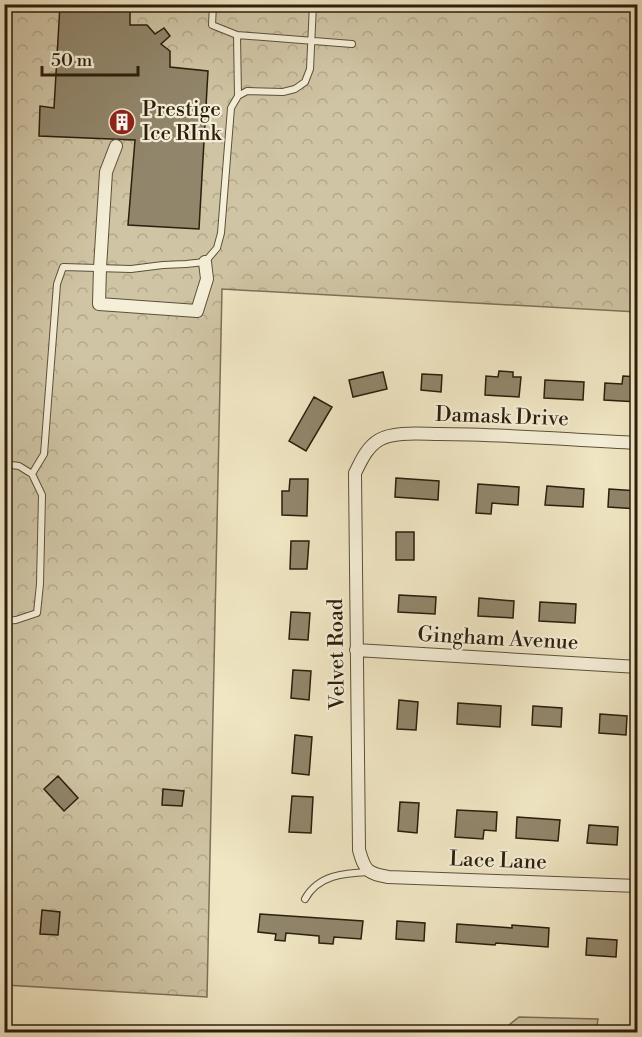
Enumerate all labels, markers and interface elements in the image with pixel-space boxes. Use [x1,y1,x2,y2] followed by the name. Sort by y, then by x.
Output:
[42,39,138,77] scale bar
[51,49,93,72] text: 50 m
[142,97,222,147] place label: Prestige Ice RInk
[107,107,137,137] building icon: Prestige Ice RInk
[435,402,569,432] street label: Damask Drive
[323,598,351,711] street label: Velvet Road
[417,622,579,656] street label: Gingham Avenue
[449,846,547,876] street label: Lace Lane

